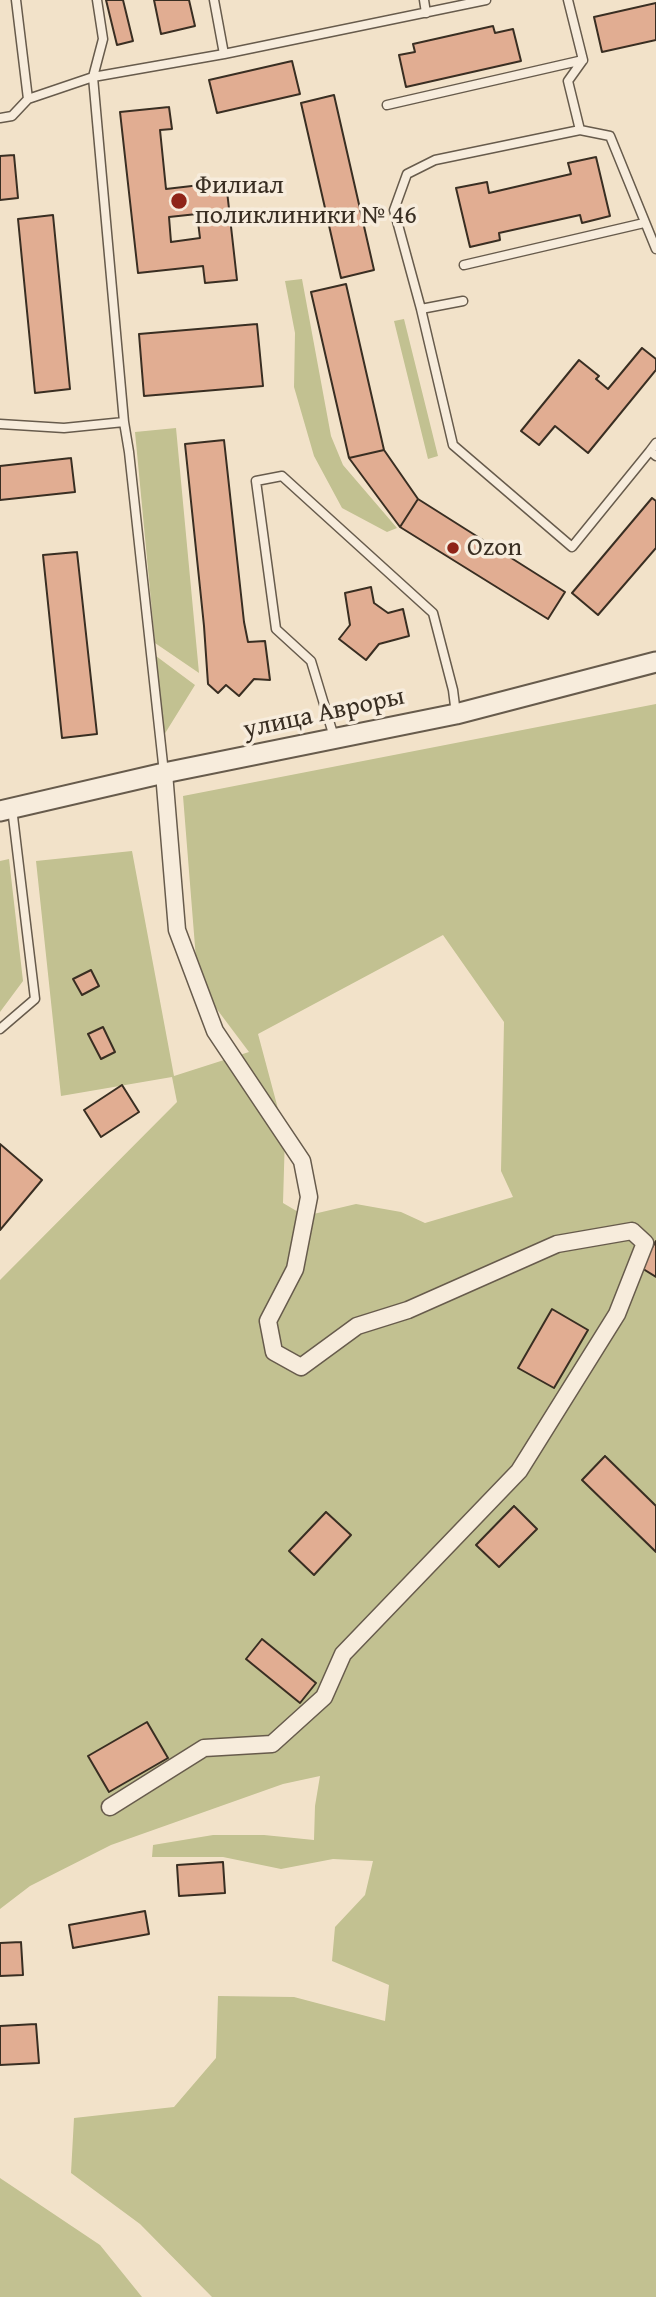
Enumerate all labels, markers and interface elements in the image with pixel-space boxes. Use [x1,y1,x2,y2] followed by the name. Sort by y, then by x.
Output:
[195,170,417,232] place label: Филиал поликлиники № 46
[169,191,189,211] marker: Филиал поликлиники № 46
[467,532,522,564] place label: Ozon
[445,540,461,556] marker: Ozon
[241,682,407,746] street label: улица Авроры

